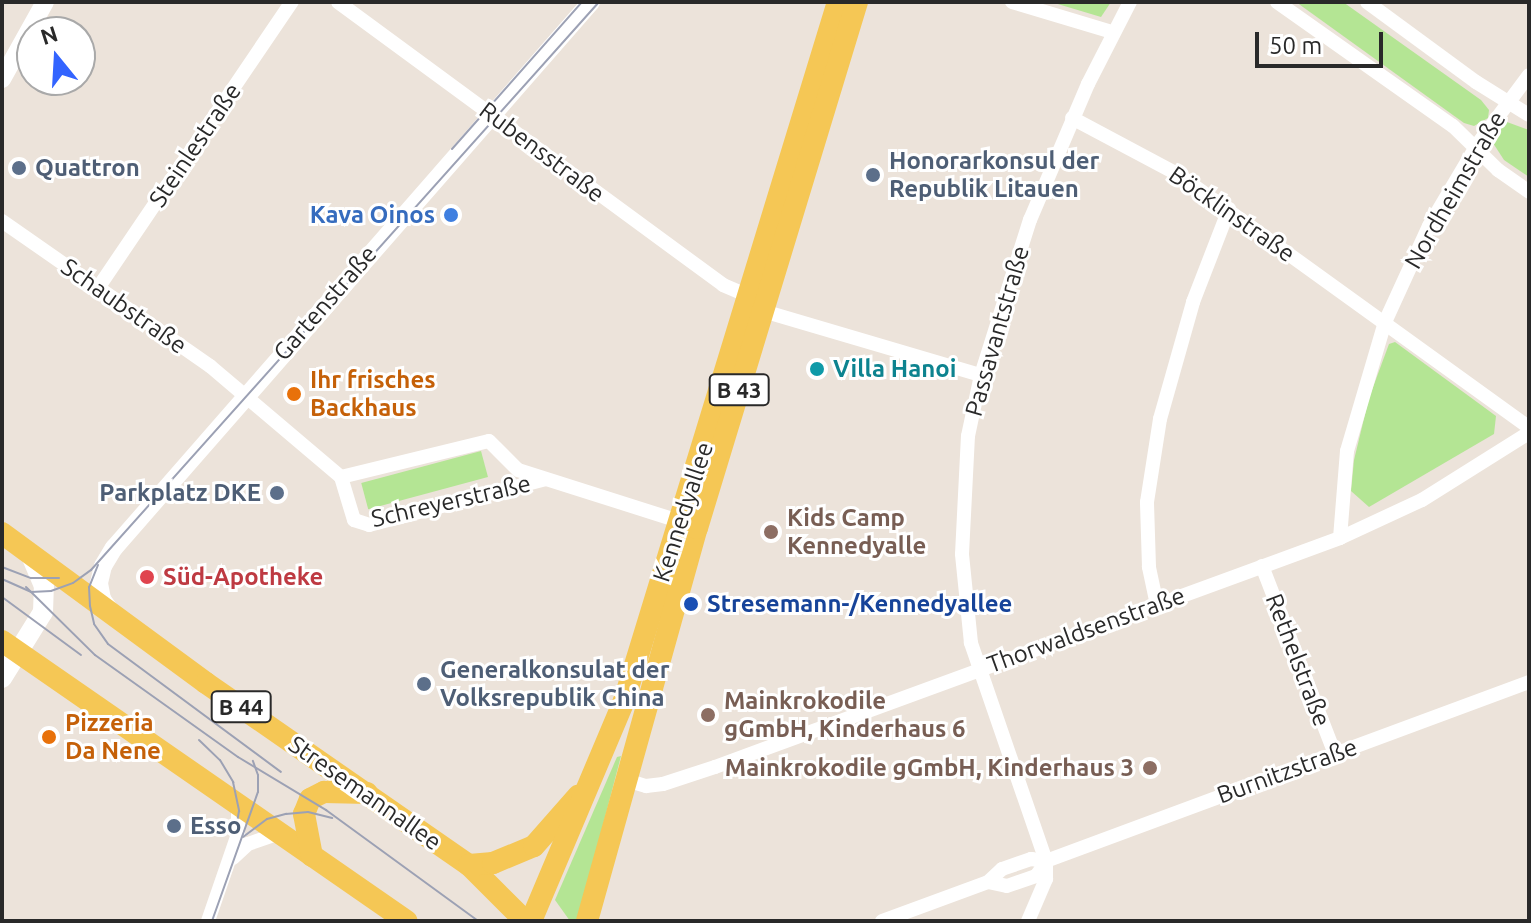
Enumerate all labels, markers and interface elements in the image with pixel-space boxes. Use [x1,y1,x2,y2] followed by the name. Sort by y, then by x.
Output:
[16,16,96,96] north arrow
[1259,16,1387,66] scale bar
[37,20,61,49] text: N
[1269,32,1322,59] text: 50 m
[143,78,247,212] street label: Steinlestraße
[474,96,610,208] street label: Rubensstraße
[1398,106,1512,274] street label: Nordheimstraße
[889,147,1099,203] place label: Honorarkonsul der Republik Litauen
[35,154,140,182] place label: Quattron
[10,159,28,177] marker: Quattron
[1163,160,1301,268] street label: Böcklinstraße
[864,166,882,184] marker: Honorarkonsul der Republik Litauen
[310,201,435,229] place label: Kava Oinos
[442,206,460,224] marker: Kava Oinos
[267,240,383,366] street label: Gartenstraße
[959,243,1035,419] street label: Passavantstraße
[56,252,192,360] street label: Schaubstraße
[833,355,956,383] place label: Villa Hanoi
[808,360,826,378] marker: Villa Hanoi
[310,366,436,422] place label: Ihr frisches Backhaus
[707,372,771,408] road number: B 43
[285,385,303,403] marker: Ihr frisches Backhaus
[647,439,719,585] street label: Kennedyallee
[369,469,533,533] street label: Schreyerstraße
[99,479,261,507] place label: Parkplatz DKE
[268,484,286,502] marker: Parkplatz DKE
[787,504,926,560] place label: Kids Camp Kennedyalle
[762,523,780,541] marker: Kids Camp Kennedyalle
[163,563,323,591] place label: Süd-Apotheke
[138,568,156,586] marker: Süd-Apotheke
[983,581,1189,679] street label: Thorwaldsenstraße
[707,590,1012,618] place label: Stresemann-/Kennedyallee
[1260,590,1336,730] street label: Rethelstraße
[682,595,700,613] marker: Stresemann-/Kennedyallee
[440,656,670,712] place label: Generalkonsulat der Volksrepublik China
[415,675,433,693] marker: Generalkonsulat der Volksrepublik China
[724,687,965,743] place label: Mainkrokodile gGmbH, Kinderhaus 6
[209,689,273,725] road number: B 44
[699,706,717,724] marker: Mainkrokodile gGmbH, Kinderhaus 6
[65,709,161,765] place label: Pizzeria Da Nene
[40,728,58,746] marker: Pizzeria Da Nene
[283,730,447,856] street label: Stresemannallee
[1213,732,1361,810] street label: Burnitzstraße
[725,754,1134,782] place label: Mainkrokodile gGmbH, Kinderhaus 3
[1141,759,1159,777] marker: Mainkrokodile gGmbH, Kinderhaus 3
[190,812,241,840] place label: Esso
[165,817,183,835] marker: Esso

